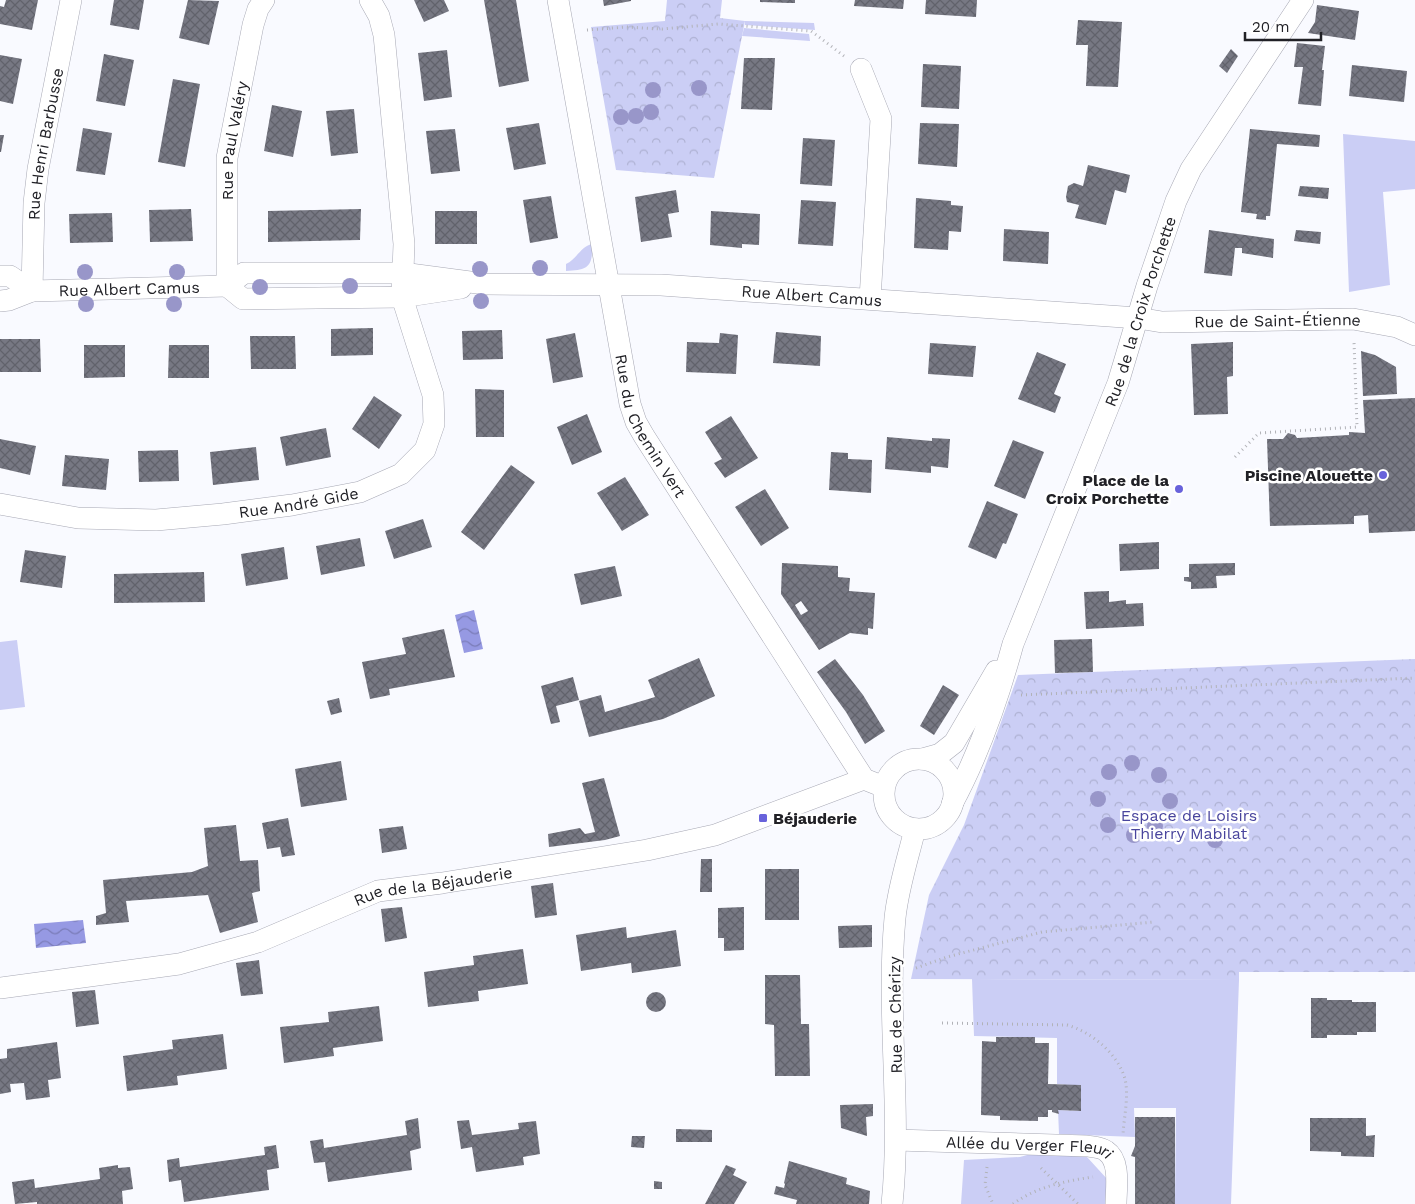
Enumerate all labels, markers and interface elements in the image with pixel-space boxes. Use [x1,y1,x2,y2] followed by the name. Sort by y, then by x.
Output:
[1245,10,1321,42] scale bar
[1252,18,1290,36] text: 20 m
[25,66,68,220] street label: Rue Henri Barbusse
[218,79,252,200] street label: Rue Paul Valéry
[1101,214,1180,409] street label: Rue de la Croix Porchette
[58,278,200,300] street label: Rue Albert Camus
[741,282,883,310] street label: Rue Albert Camus
[1194,310,1362,331] street label: Rue de Saint-Étienne
[611,353,690,501] street label: Rue du Chemin Vert
[1245,466,1373,485] place label: Piscine Alouette
[1377,469,1389,481] marker: Piscine Alouette
[1046,471,1170,508] place label: Place de la Croix Porchette
[1173,483,1185,495] marker: Place de la Croix Porchette
[238,484,360,522] street label: Rue André Gide
[1121,806,1257,843] park label: Espace de Loisirs Thierry Mabilat
[773,809,857,828] place label: Béjauderie
[757,812,769,824] marker: Béjauderie
[351,863,514,910] street label: Rue de la Béjauderie
[885,955,906,1074] street label: Rue de Chérizy
[946,1133,1118,1163] street label: Allée du Verger Fleuri

